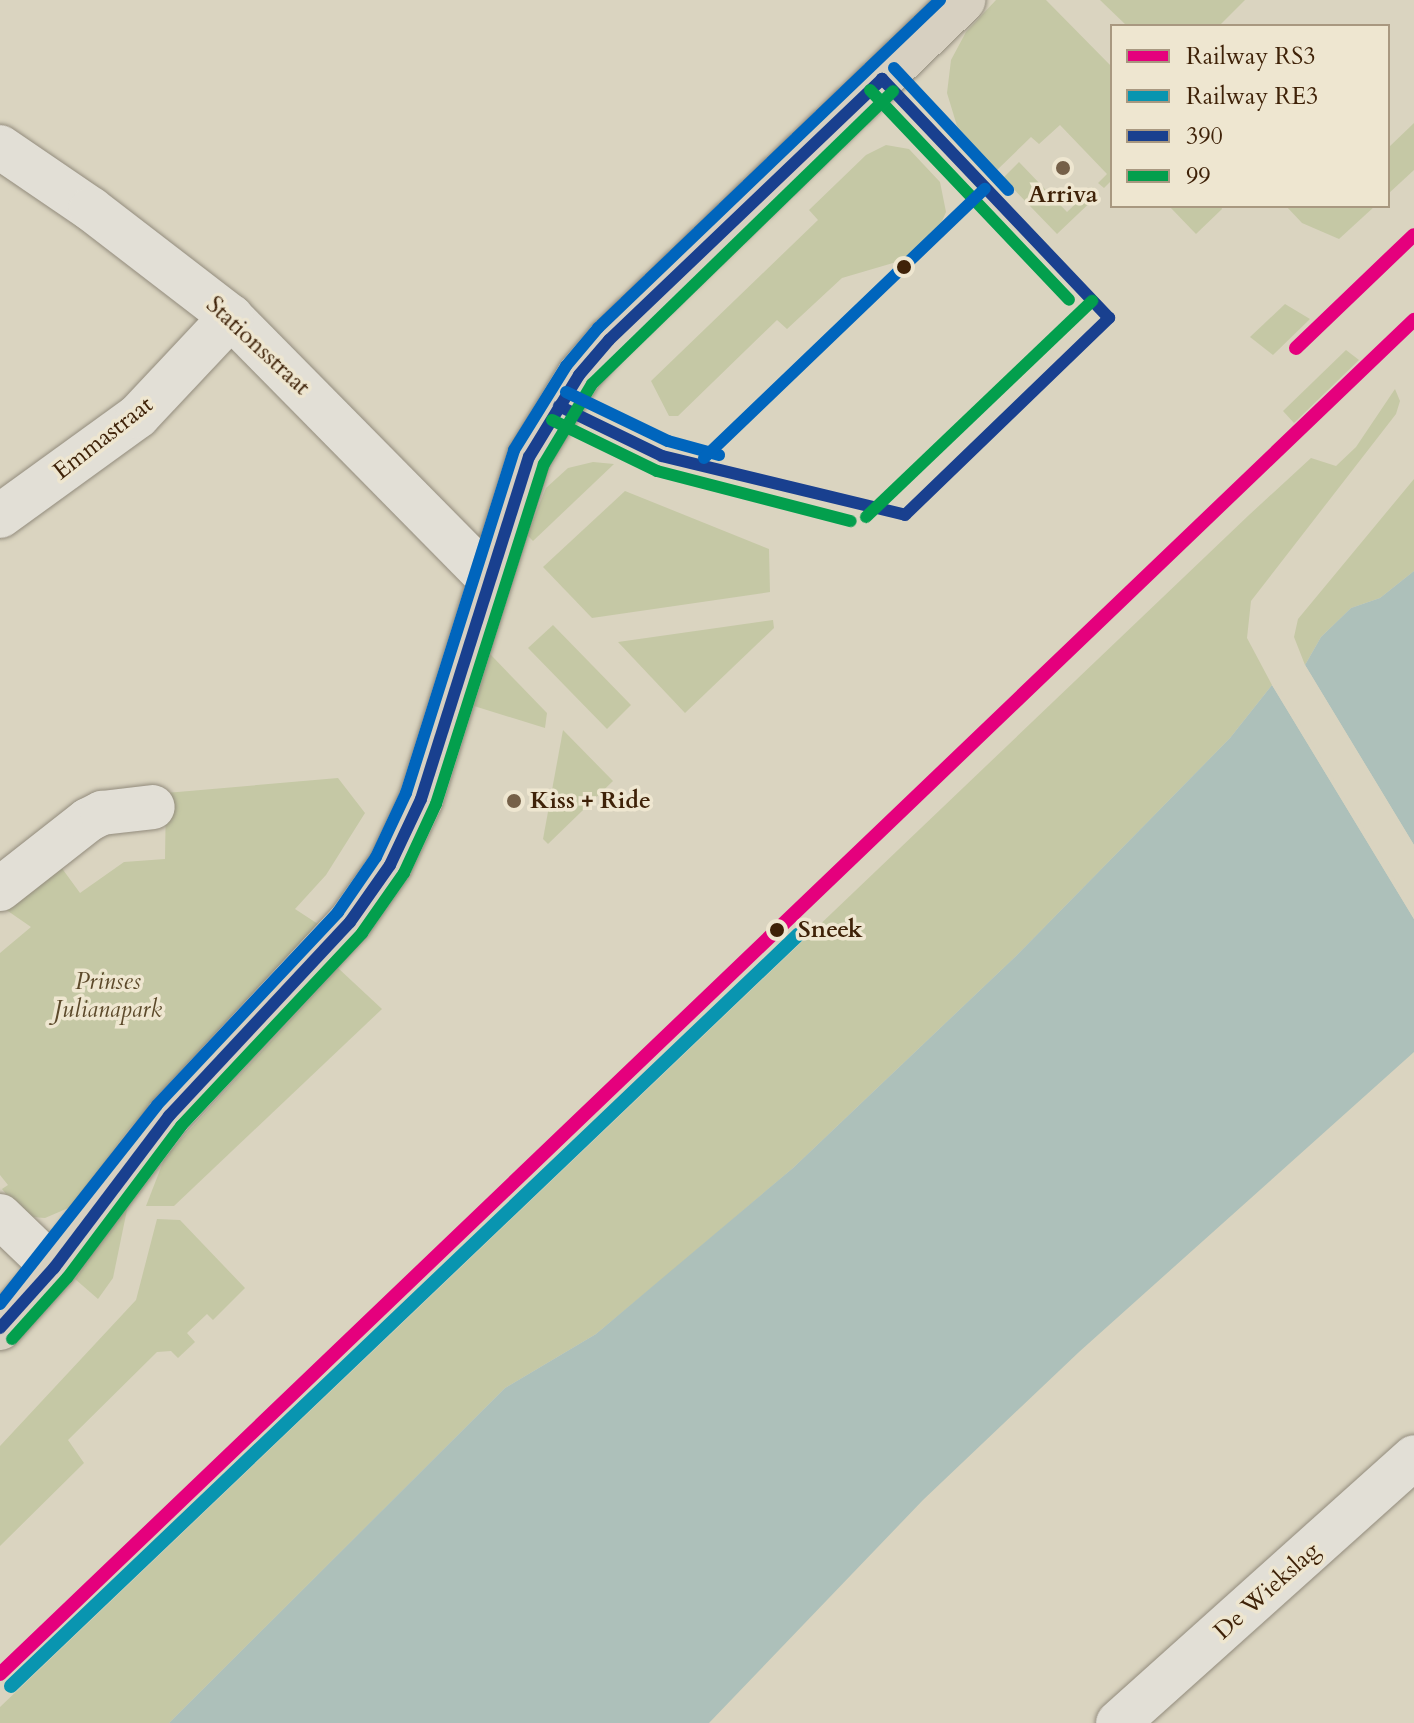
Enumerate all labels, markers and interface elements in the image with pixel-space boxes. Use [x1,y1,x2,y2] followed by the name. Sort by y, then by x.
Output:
[1110,24,1390,208] legend
[1186,40,1316,73] text: Railway RS3
[1186,80,1318,113] text: Railway RE3
[1186,120,1223,153] text: 390
[1054,159,1072,177] marker: Arriva
[1186,160,1211,193] text: 99
[1028,181,1098,209] place label: Arriva
[896,259,912,275] unlabelled marker
[200,291,316,401] street label: Stationsstraat
[47,390,159,486] street label: Emmastraat
[530,787,651,815] place label: Kiss + Ride
[505,792,523,810] marker: Kiss + Ride
[763,916,791,944] marker: Sneek
[798,916,863,944] place label: Sneek
[54,968,162,1024] park label: Prinses Julianapark
[1208,1536,1326,1646] street label: De Wiekslag

